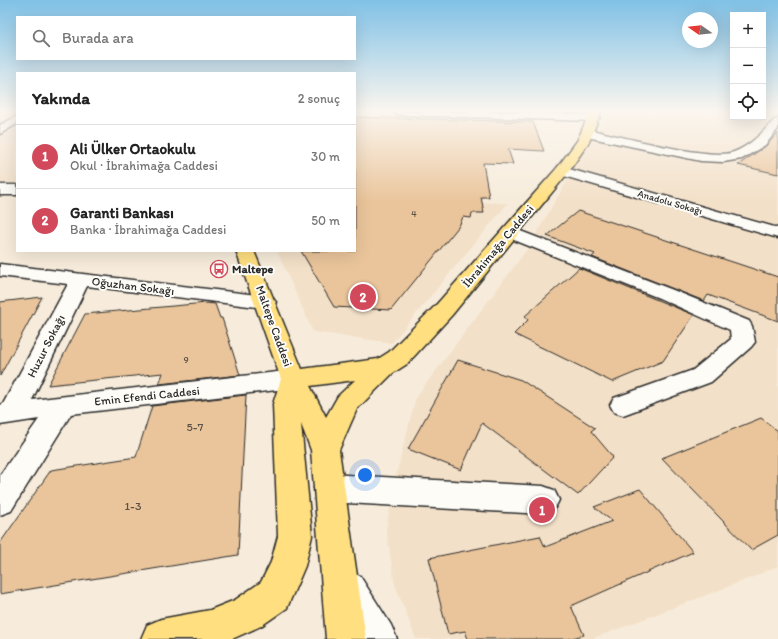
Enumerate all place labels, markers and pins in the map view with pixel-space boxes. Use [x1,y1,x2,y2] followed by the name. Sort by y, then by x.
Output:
[209,259,229,279] bus stop icon: Maltepe
[232,262,274,277] place label: Maltepe
[350,282,376,312] pin: 2
[529,495,555,525] pin: 1

